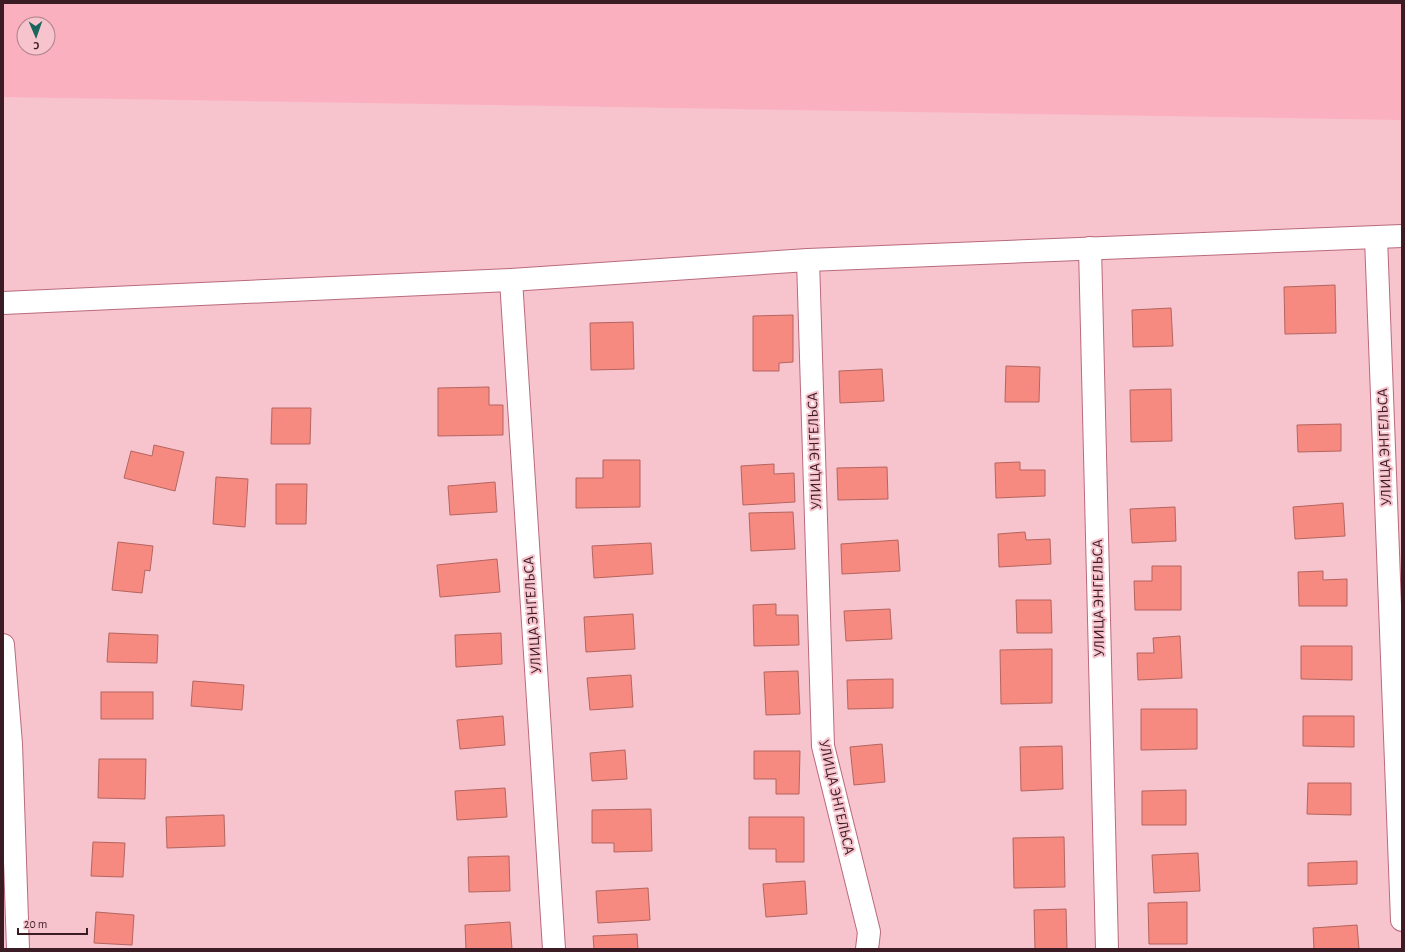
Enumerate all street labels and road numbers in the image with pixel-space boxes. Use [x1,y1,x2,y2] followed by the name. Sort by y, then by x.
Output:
[1375,388,1394,506] street label: УЛИЦА ЭНГЕЛЬСА
[805,392,824,510] street label: УЛИЦА ЭНГЕЛЬСА
[1090,539,1107,657] street label: УЛИЦА ЭНГЕЛЬСА
[521,556,544,674] street label: УЛИЦА ЭНГЕЛЬСА
[816,738,857,856] street label: УЛИЦА ЭНГЕЛЬСА

